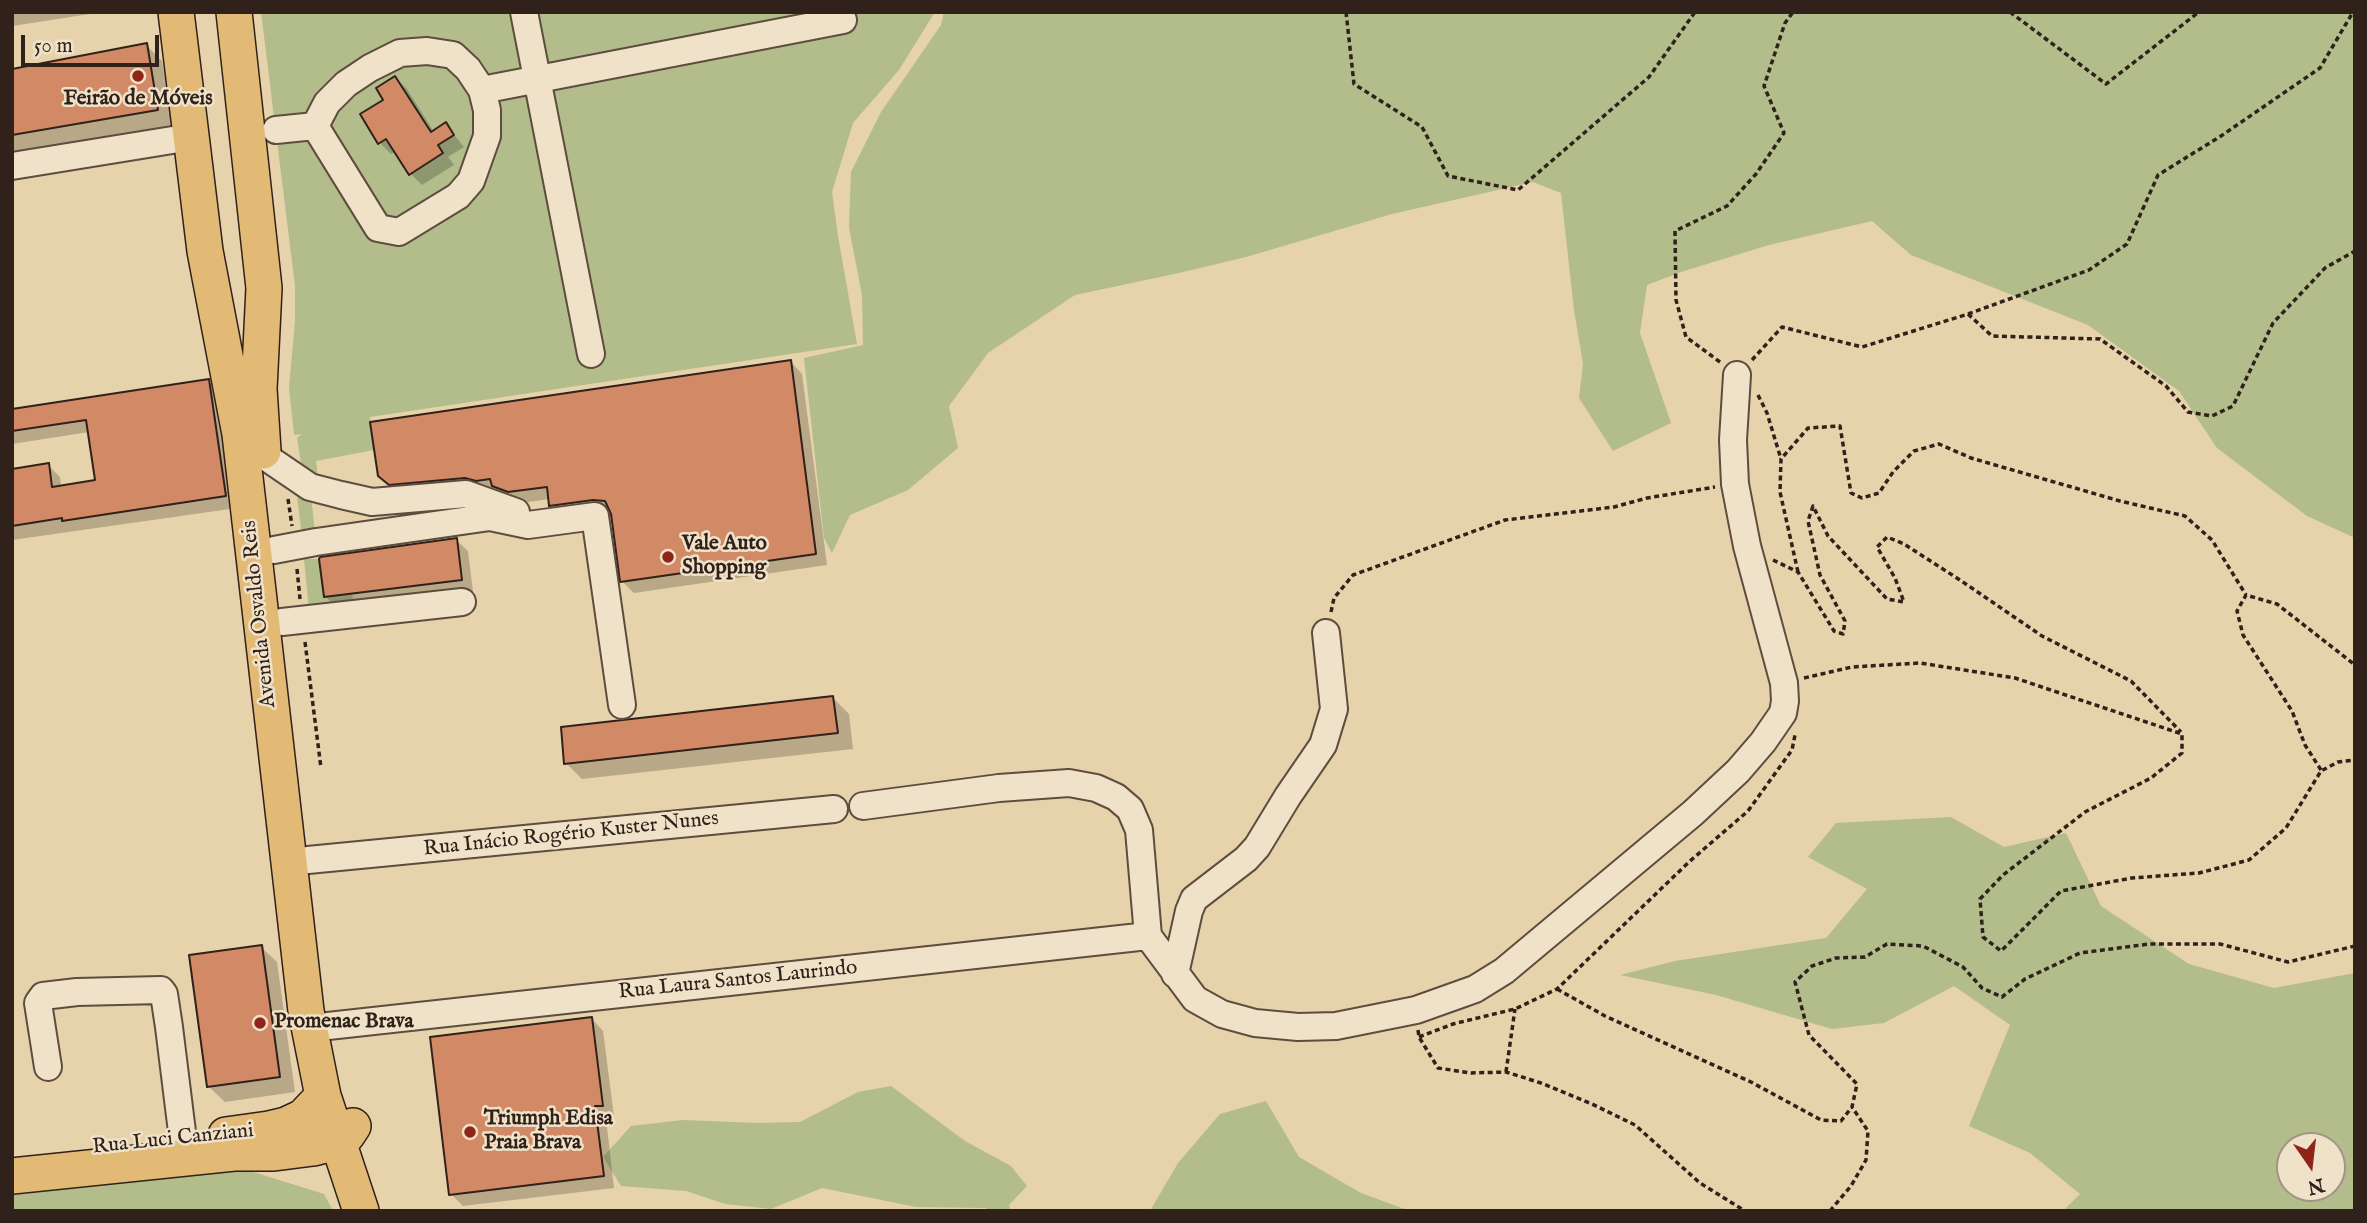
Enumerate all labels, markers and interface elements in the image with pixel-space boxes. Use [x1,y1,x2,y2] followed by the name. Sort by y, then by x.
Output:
[24,21,163,65] scale bar
[34,33,73,60] text: 50 m
[130,68,146,84] marker: Feirão de Móveis
[63,87,213,113] place label: Feirão de Móveis
[238,519,282,709] street label: Avenida Osvaldo Reis
[682,532,767,582] place label: Vale Auto Shopping
[660,549,676,565] marker: Vale Auto Shopping
[422,807,720,863] street label: Rua Inácio Rogério Kuster Nunes
[617,956,859,1006] street label: Rua Laura Santos Laurindo
[274,1010,414,1036] place label: Promenac Brava
[252,1015,268,1031] marker: Promenac Brava
[484,1107,613,1157] place label: Triumph Edisa Praia Brava
[91,1119,255,1161] street label: Rua Luci Canziani
[462,1124,478,1140] marker: Triumph Edisa Praia Brava
[2276,1132,2346,1202] north arrow
[2305,1172,2326,1199] text: N

